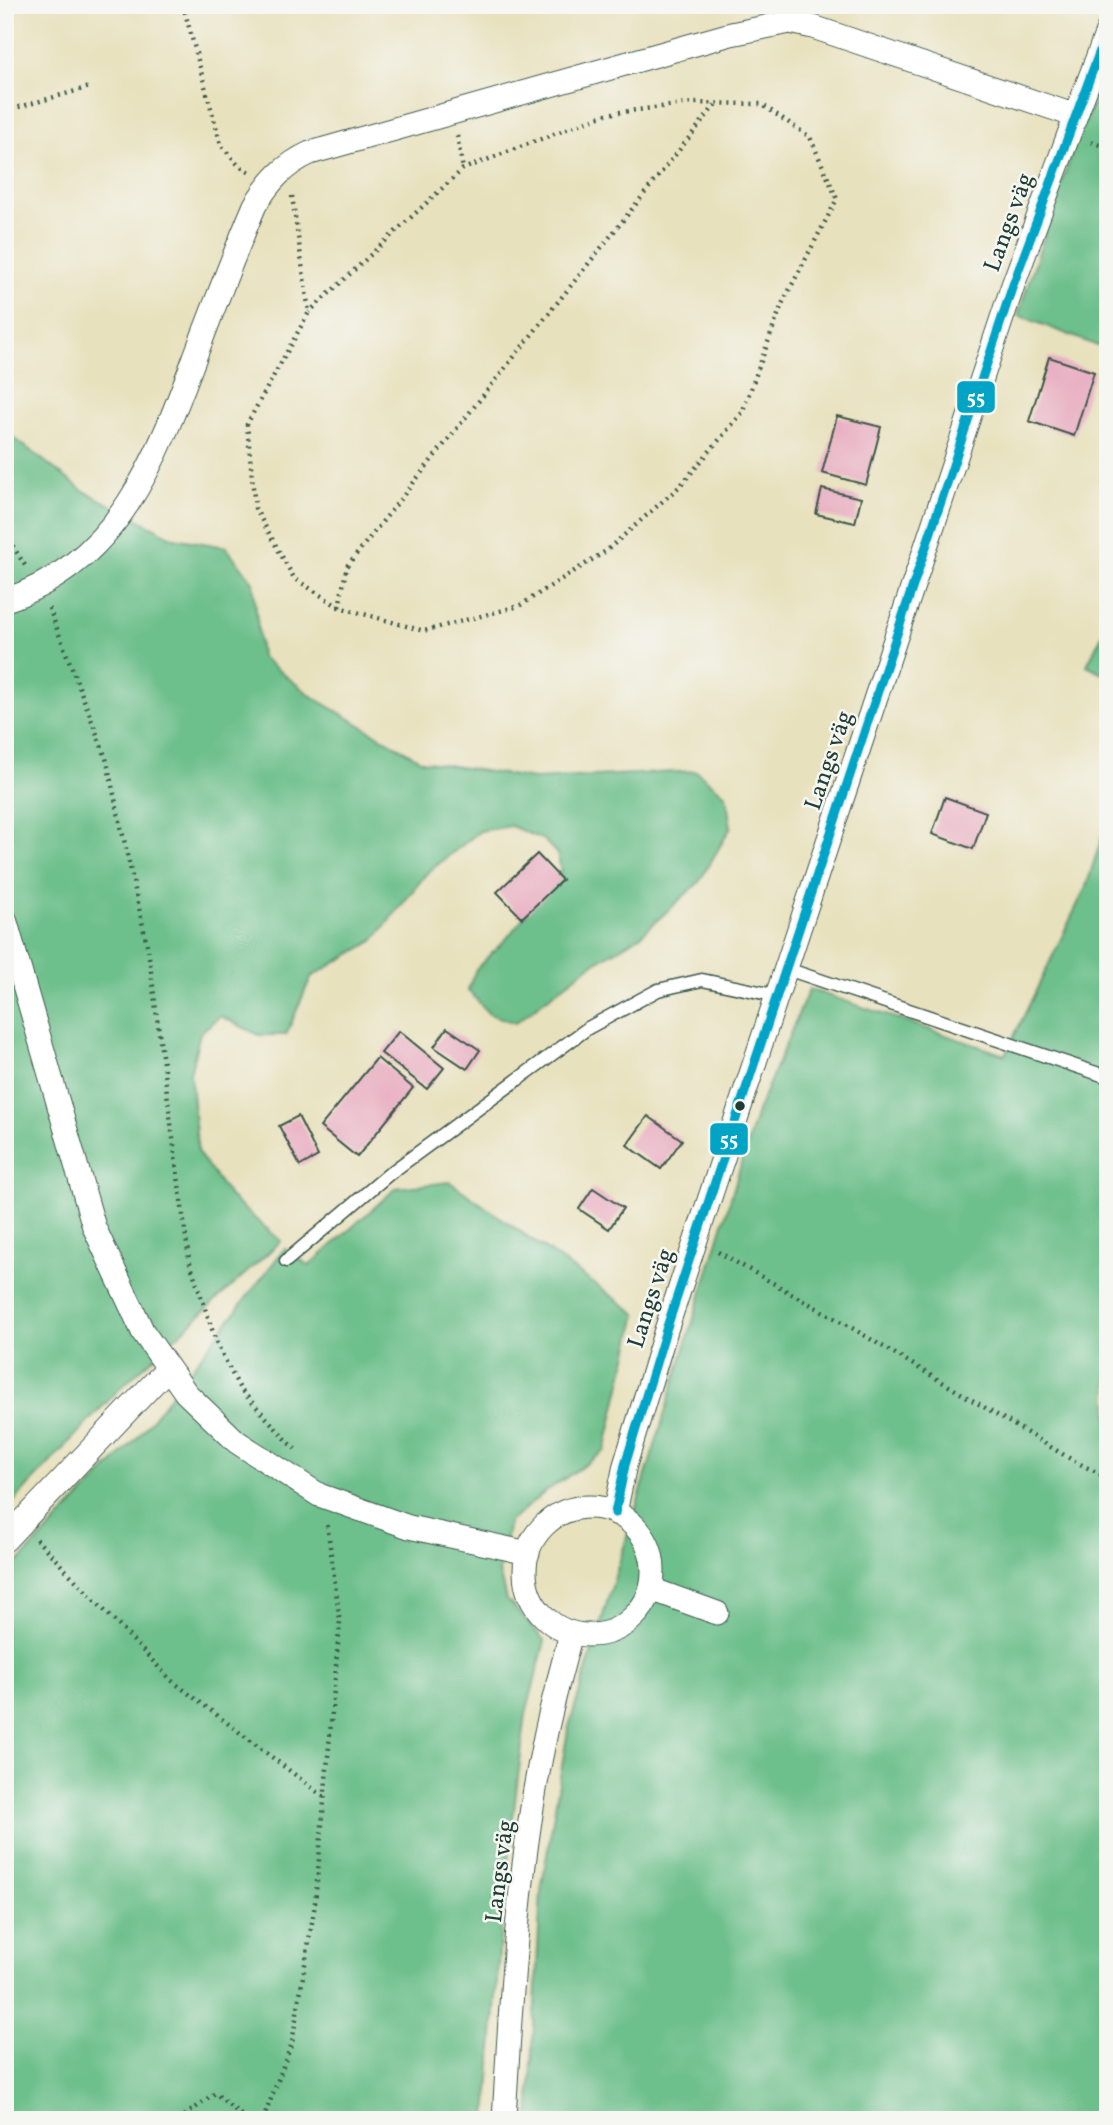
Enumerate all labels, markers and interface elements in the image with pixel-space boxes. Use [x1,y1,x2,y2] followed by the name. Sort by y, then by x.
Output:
[976,168,1044,277] street label: Langs väg
[956,380,996,414] line badge: 55
[967,386,985,412] text: 55
[797,706,863,815] street label: Langs väg
[733,1099,747,1113] unlabelled marker
[709,1122,749,1156] line badge: 55
[720,1128,738,1154] text: 55
[620,1244,684,1353] street label: Langs väg
[478,1818,524,1925] street label: Langs väg

